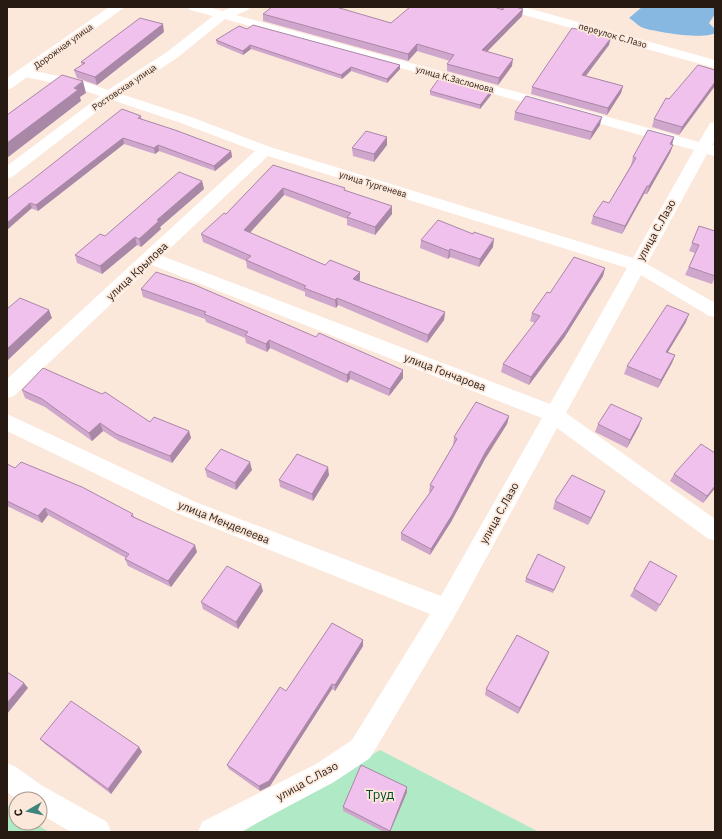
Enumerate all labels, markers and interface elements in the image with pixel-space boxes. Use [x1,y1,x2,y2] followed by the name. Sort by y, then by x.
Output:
[578,20,648,50] street label: переулок С.Лазо
[31,21,95,71] street label: Дорожная улица
[90,61,158,113] street label: Ростовская улица
[415,63,495,95] street label: улица К.Заслонова
[338,168,408,200] street label: улица Тургенева
[633,197,679,263] street label: улица С.Лазо
[103,239,171,303] street label: улица Крылова
[402,350,488,394] street label: улица Гончарова
[476,480,522,546] street label: улица С.Лазо
[176,497,272,547] street label: улица Менделеева
[274,758,340,804] street label: улица С.Лазо
[366,786,394,803] park label: Труд
[8,791,48,831] north arrow
[11,808,26,817] text: С

